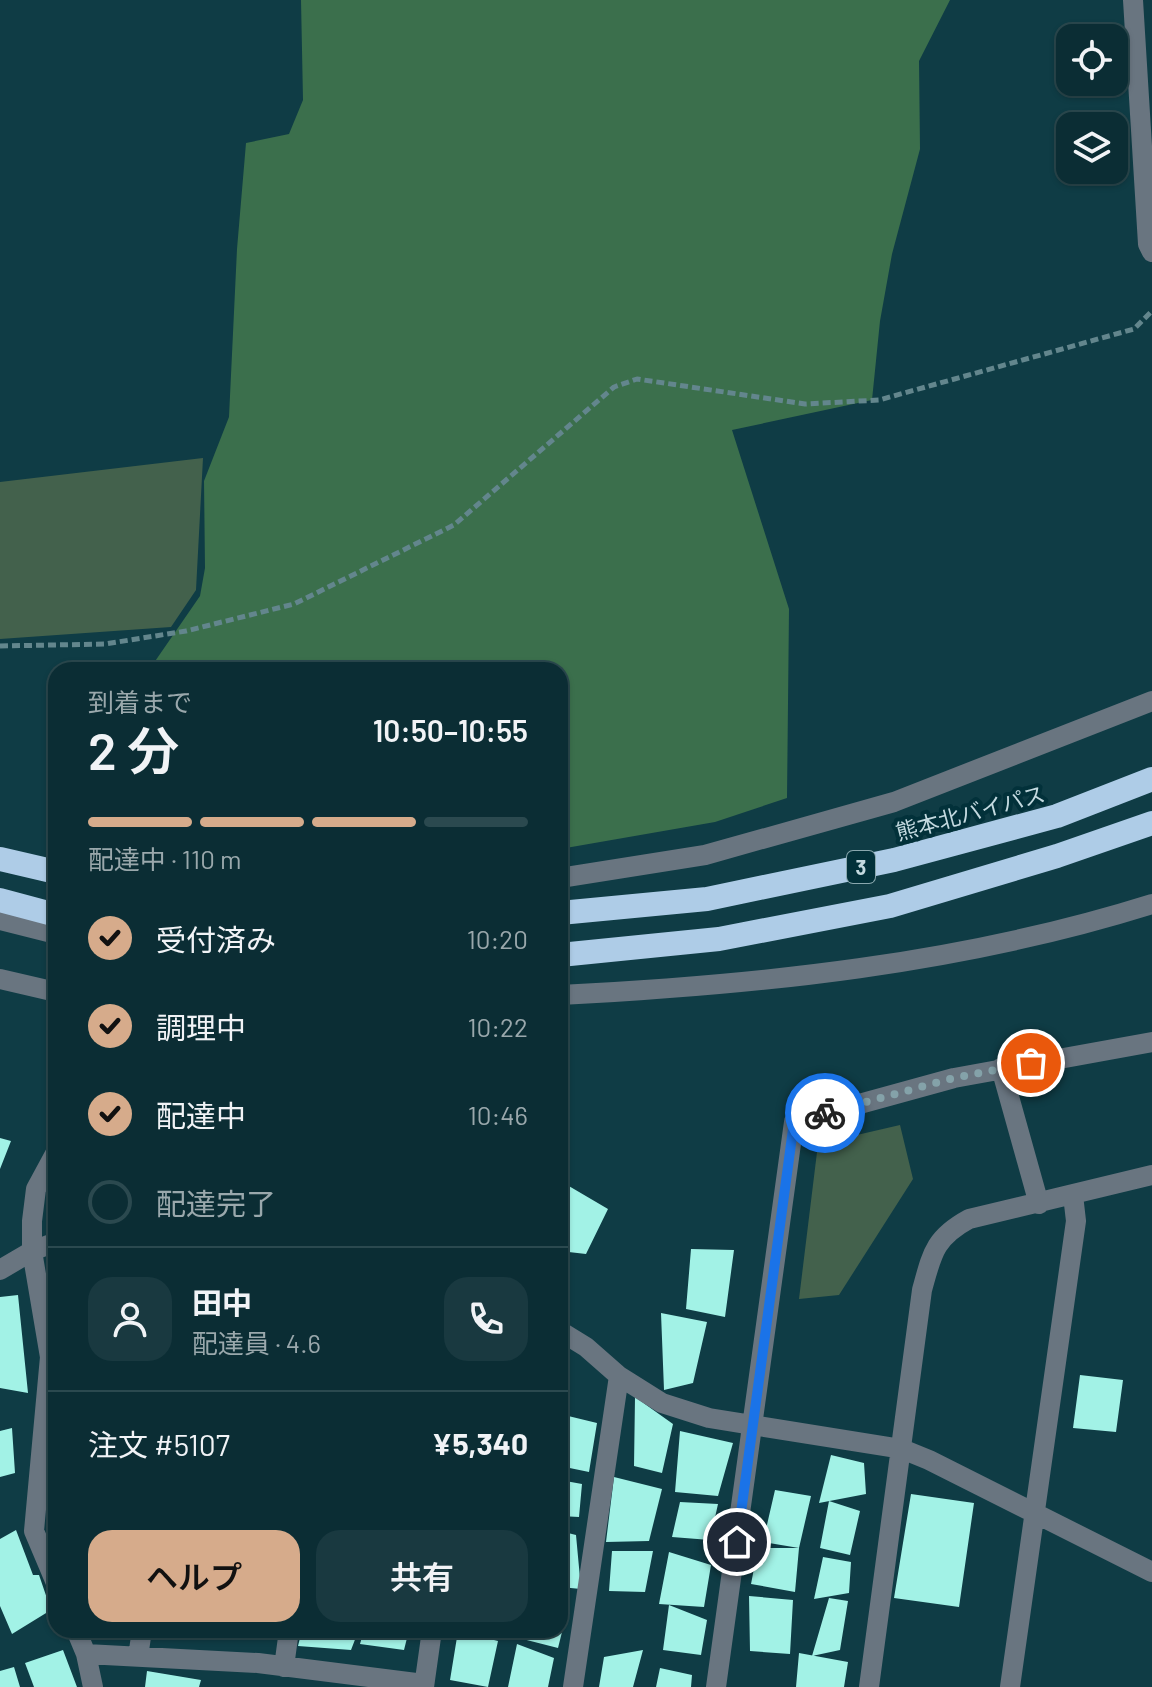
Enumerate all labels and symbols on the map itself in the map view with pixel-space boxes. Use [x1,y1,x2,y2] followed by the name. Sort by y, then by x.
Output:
[892,780,1048,844] street label: 熊本北バイパス
[847,851,875,883] road number: 3
[997,1029,1065,1097] pin
[785,1073,865,1153] courier
[703,1508,771,1576] pin

